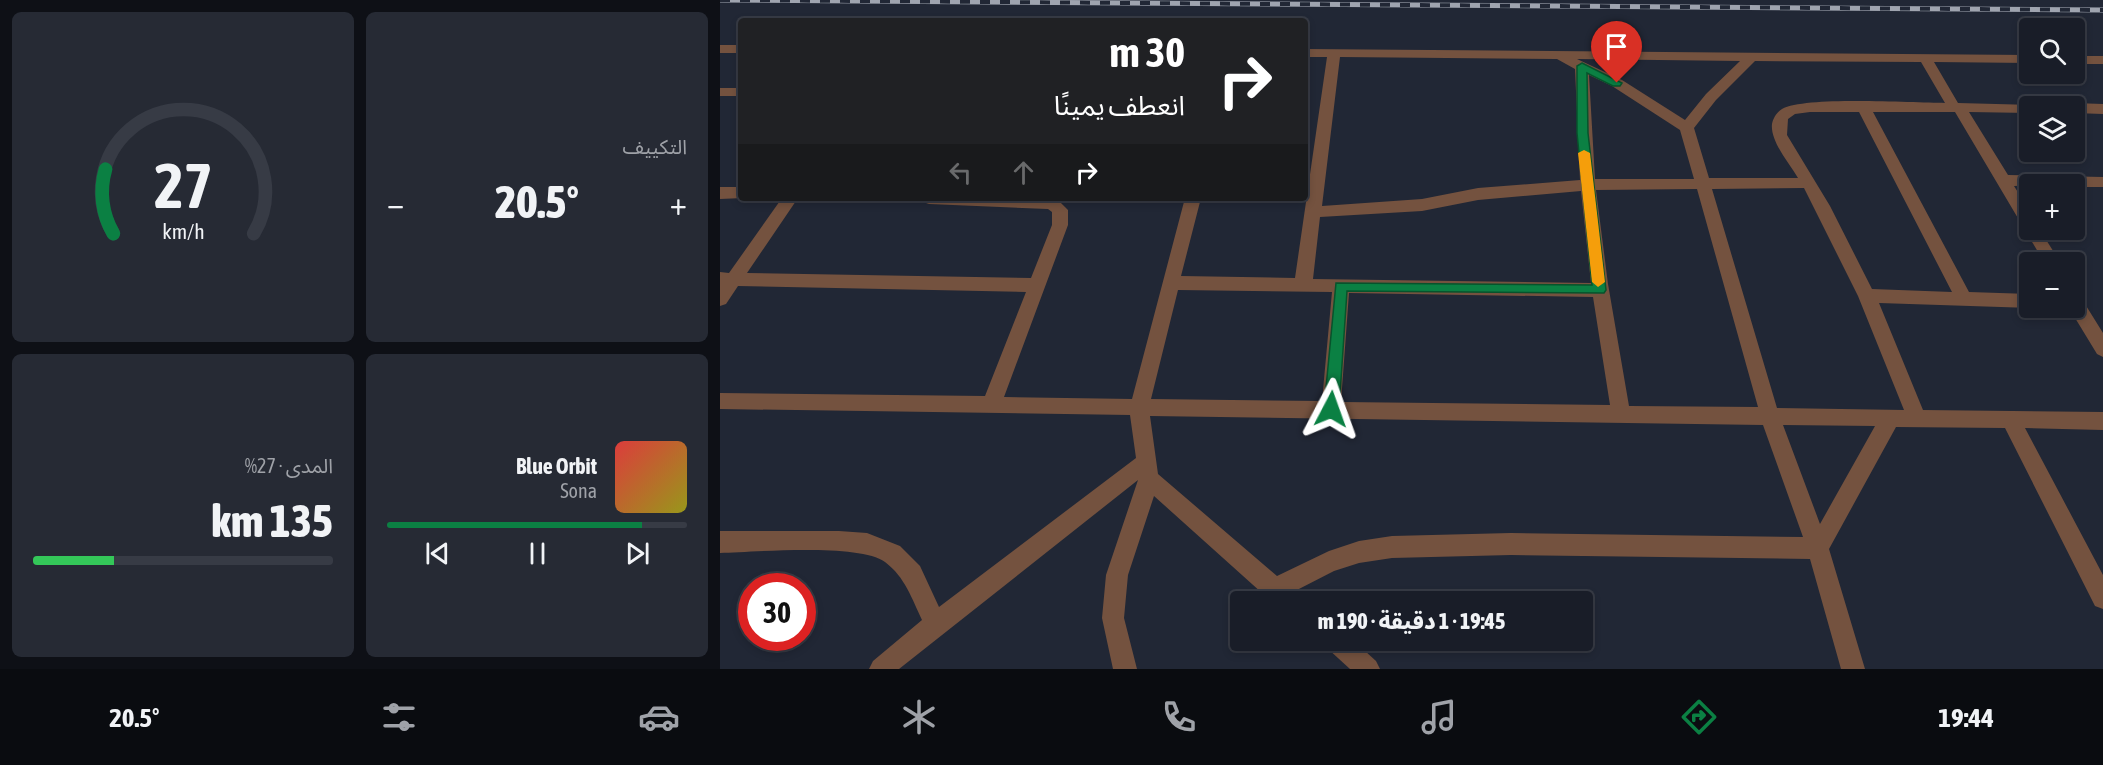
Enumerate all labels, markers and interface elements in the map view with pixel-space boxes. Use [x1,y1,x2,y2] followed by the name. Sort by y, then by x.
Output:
[2019,18,2085,318] map controls
[2019,18,2085,84] button: search
[1591,21,1642,83] pin
[1110,28,1185,76] text: 30 m
[1600,30,1633,63] icon: arrive
[1206,42,1284,120] icon: right
[1054,90,1185,121] text: انعطف يمينًا
[2019,96,2085,162] button: layers
[623,135,687,158] text: التكييف
[154,150,212,221] text: 27
[944,156,977,189] icon: left
[1007,156,1040,189] icon: ahead
[1070,156,1103,189] icon: right
[2019,174,2085,240] button: +
[495,176,579,228] text: 20.5°
[387,184,404,222] text: −
[670,184,687,222] text: +
[162,219,204,244] text: km/h
[2019,252,2085,318] button: −
[1299,377,1363,441] position arrow
[516,453,597,479] text: Blue Orbit
[245,454,333,477] text: المدى · 27%
[560,479,597,502] text: Sona
[211,495,333,547] text: 135 km
[421,537,454,570] icon: previous
[521,537,554,570] icon: pause
[621,537,654,570] icon: next
[738,573,816,651] speed limit sign: 30
[1318,608,1505,634] text: 19:45 · 1 دقيقة · 190 m
[378,696,420,738] icon: filters
[638,696,680,738] icon: car
[898,696,940,738] icon: climate
[1158,696,1200,738] icon: phone
[1418,696,1460,738] icon: music
[1678,696,1720,738] icon: directions
[109,702,159,733] text: 20.5°
[1938,702,1994,733] text: 19:44

